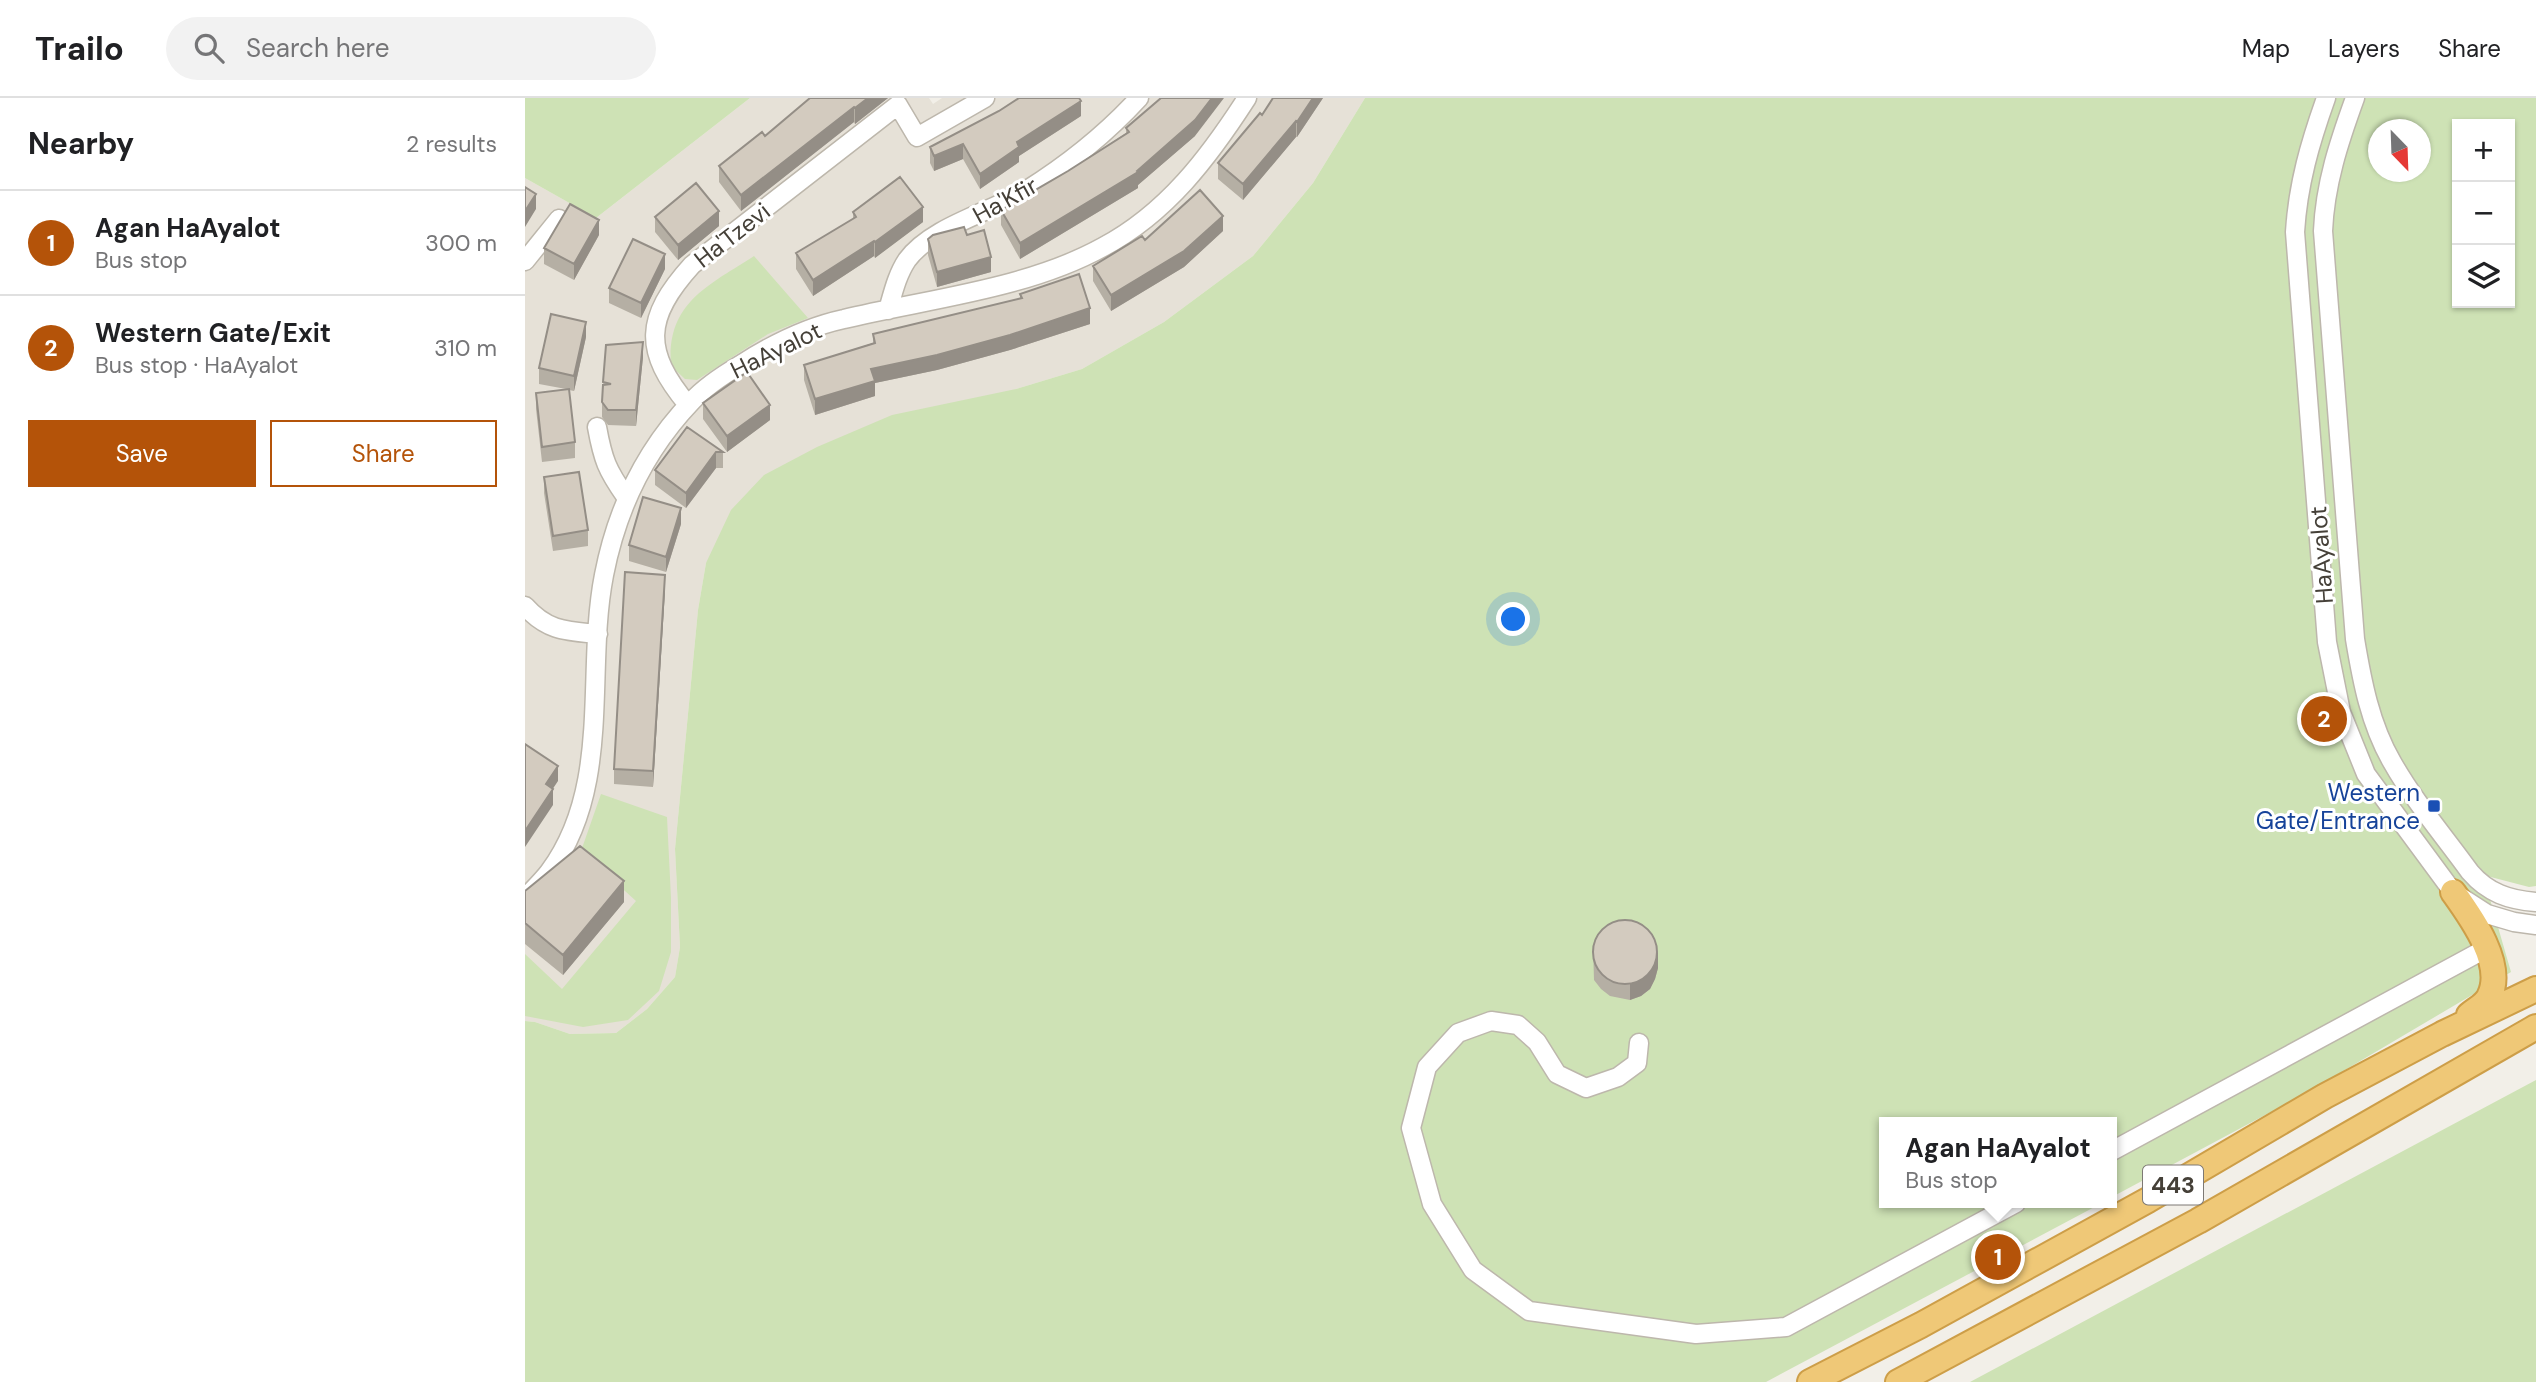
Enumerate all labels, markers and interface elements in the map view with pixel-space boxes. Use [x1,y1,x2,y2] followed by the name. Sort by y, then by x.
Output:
[166,17,656,80] search box
[35,27,124,70] text: Trailo
[190,29,228,67] icon: search
[246,31,389,65] text: Search here
[2242,33,2290,64] text: Map
[2328,33,2400,64] text: Layers
[2438,33,2501,64] text: Share
[2368,119,2431,182] north arrow
[2452,119,2515,308] map controls
[2452,119,2515,182] button: +
[28,124,134,163] text: Nearby
[406,129,497,159] text: 2 results
[967,170,1043,230] street label: Ha'Kfir
[2452,182,2515,245] button: −
[688,196,776,274] street label: Ha'Tzevi
[95,211,280,245] text: Agan HaAyalot
[47,228,55,258] text: 1
[425,228,497,258] text: 300 m
[95,245,187,275] text: Bus stop
[2452,245,2515,308] button: layers
[725,315,827,385] street label: HaAyalot
[95,316,331,350] text: Western Gate/Exit
[44,333,58,363] text: 2
[434,333,497,363] text: 310 m
[95,350,298,380] text: Bus stop · HaAyalot
[28,420,256,487] button: Save
[270,420,497,487] button: Share
[2302,505,2340,605] street label: HaAyalot
[1496,602,1530,636] your location
[2301,693,2347,745] pin: 2
[2256,777,2420,836] place label: Western Gate/Entrance
[2426,798,2442,814] marker: Western Gate/Entrance
[1879,1117,2117,1208] popup
[1905,1131,2091,1165] text: Agan HaAyalot
[1905,1165,1998,1195] text: Bus stop
[2143,1166,2203,1204] road number: 443
[1975,1231,2021,1283] pin: 1

